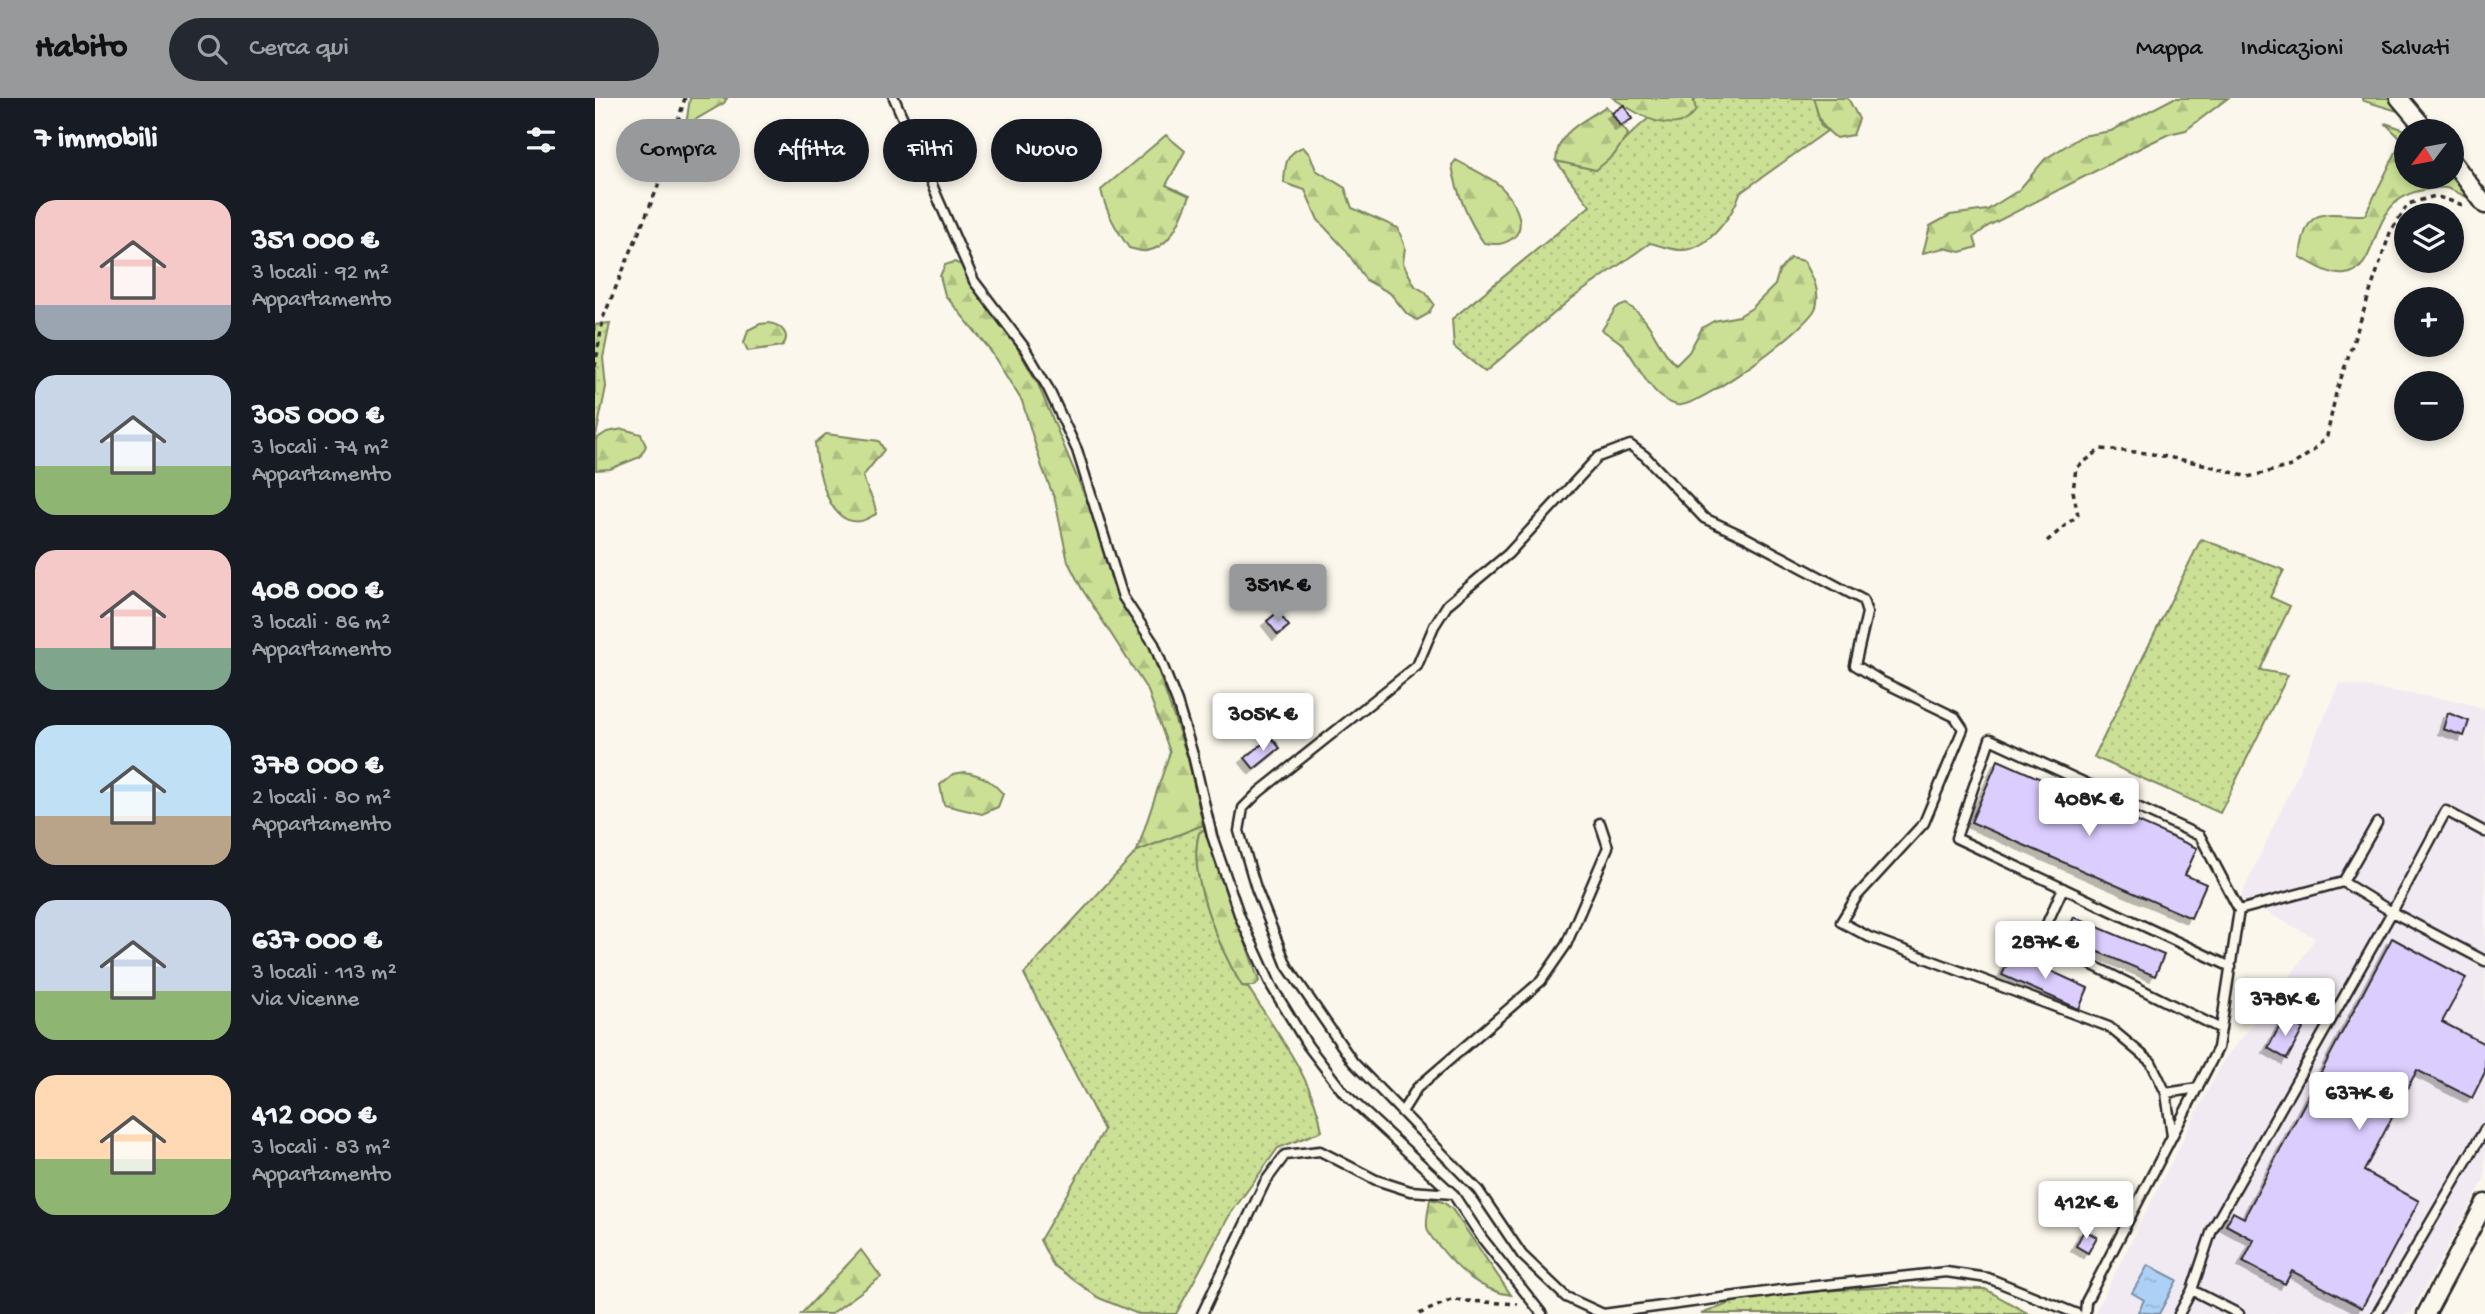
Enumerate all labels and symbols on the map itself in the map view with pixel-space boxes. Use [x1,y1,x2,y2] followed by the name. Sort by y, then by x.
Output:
[2394,119,2464,189] north arrow
[1221,564,1335,624] pin: 351K €
[1206,694,1320,753] pin: 305K €
[2032,778,2146,838] pin: 408K €
[1988,922,2102,981] pin: 287K €
[2228,978,2342,1038] pin: 378K €
[2302,1072,2416,1132] pin: 637K €
[2029,1182,2143,1241] pin: 412K €

